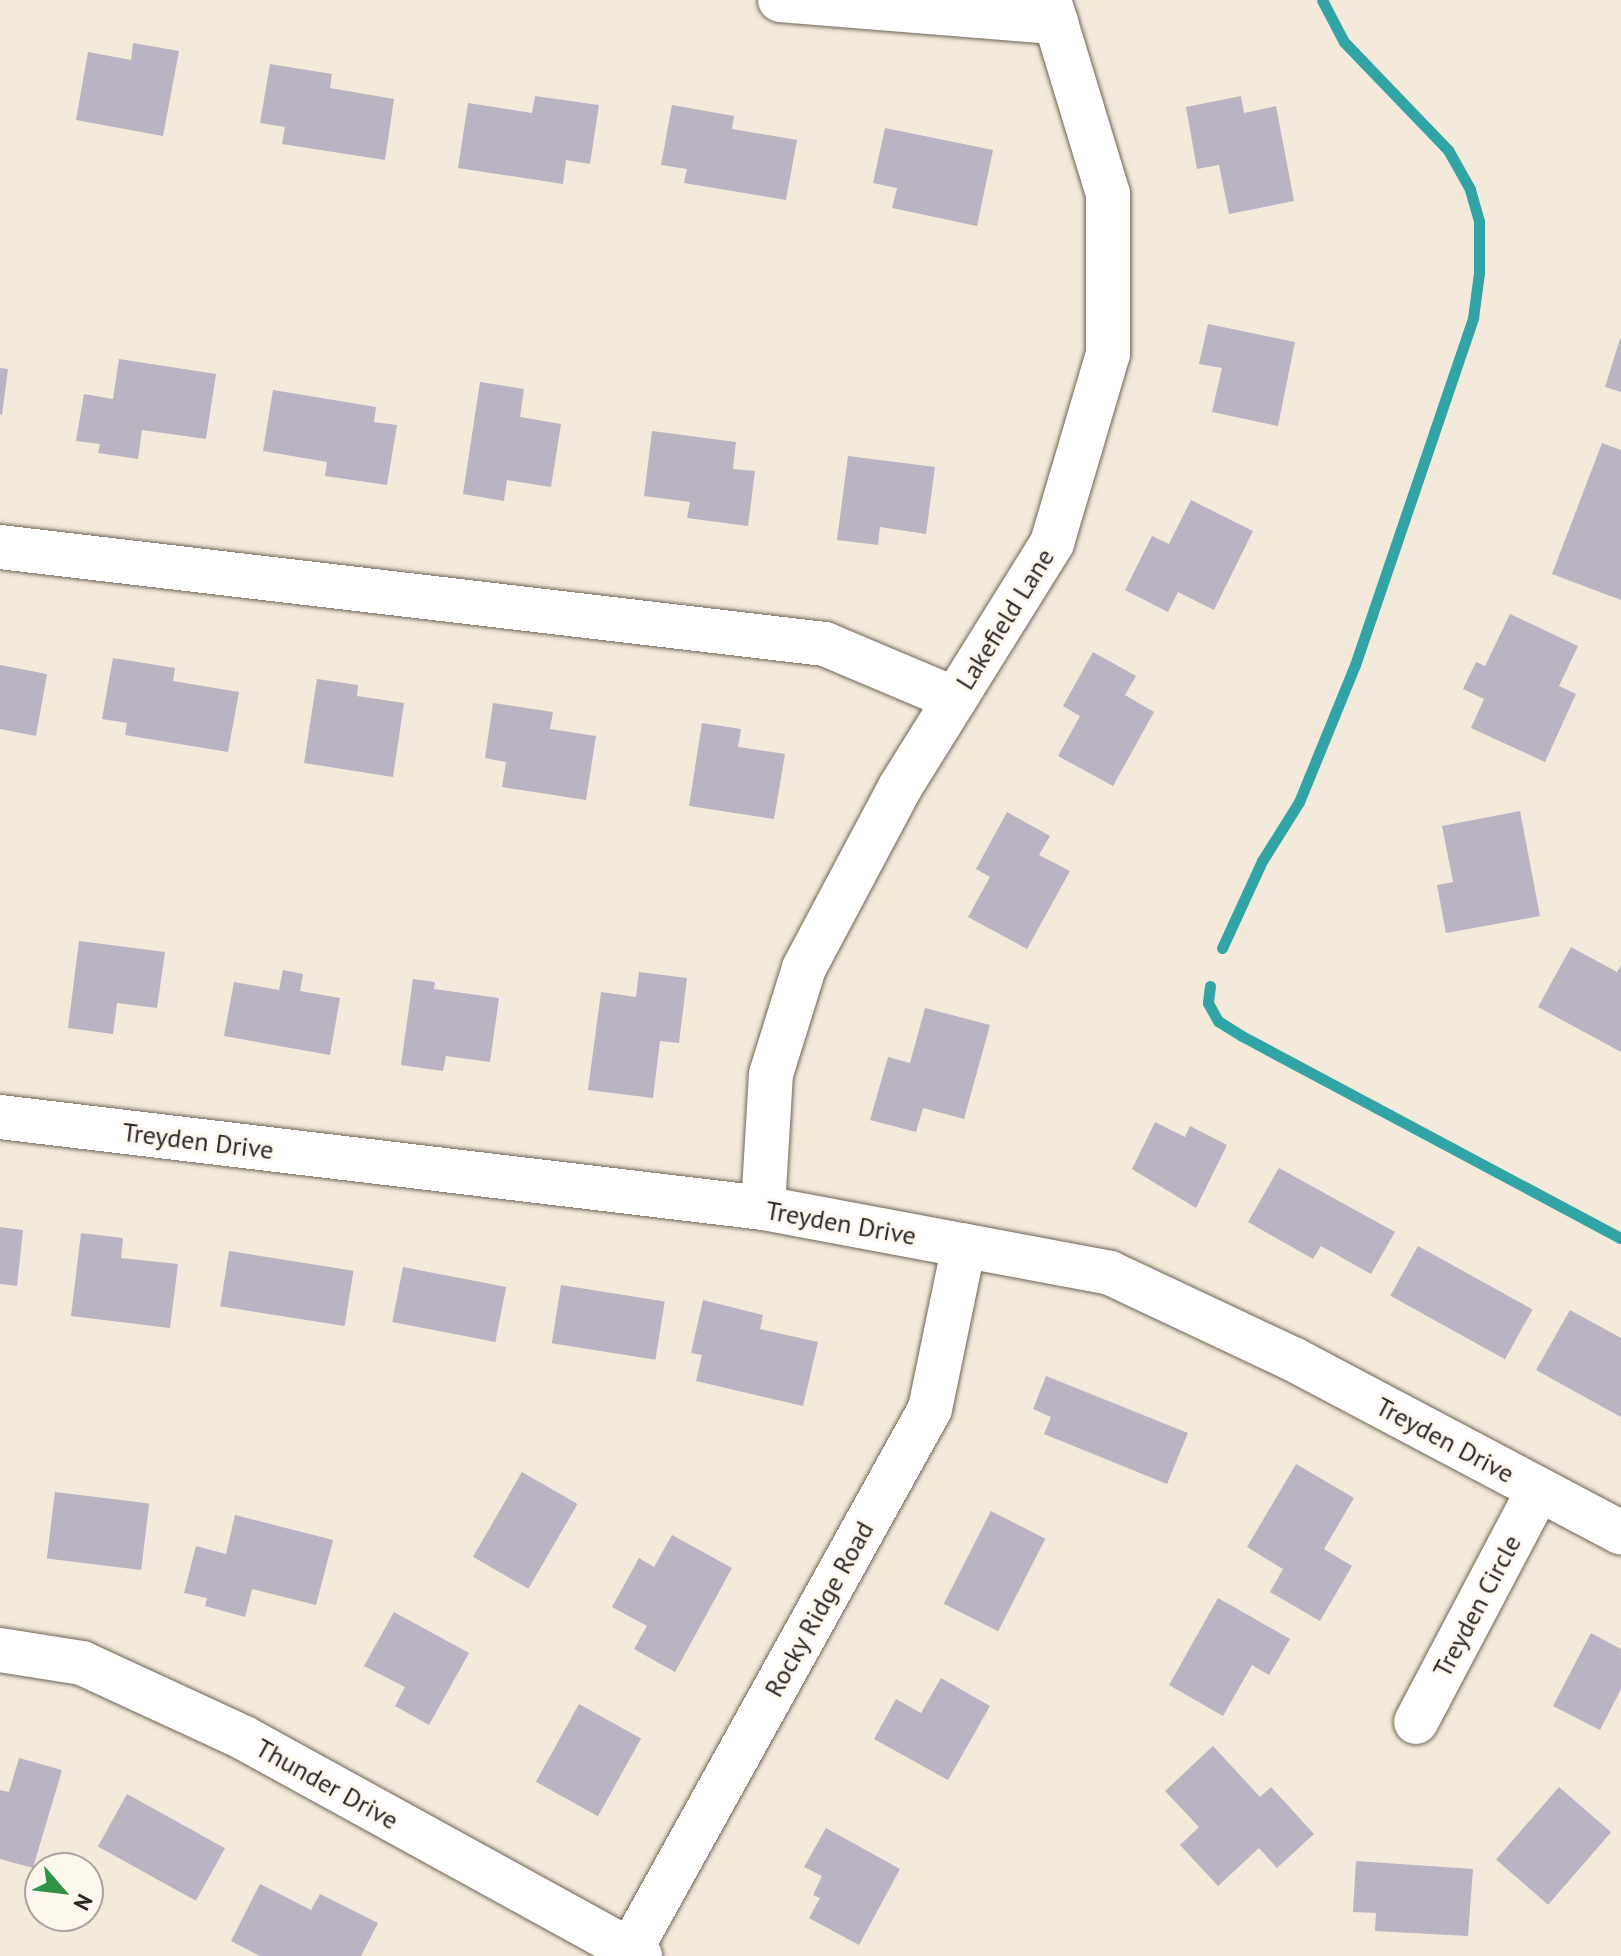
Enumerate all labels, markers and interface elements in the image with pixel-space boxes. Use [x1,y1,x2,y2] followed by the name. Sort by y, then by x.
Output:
[949,543,1061,695] street label: Lakefield Lane
[121,1116,275,1166] street label: Treyden Drive
[763,1194,919,1252] street label: Treyden Drive
[1371,1391,1519,1489] street label: Treyden Drive
[758,1515,880,1703] street label: Rocky Ridge Road
[1426,1529,1528,1683] street label: Treyden Circle
[250,1732,404,1836] street label: Thunder Drive
[24,1852,104,1932] north arrow
[68,1889,99,1915] text: N

